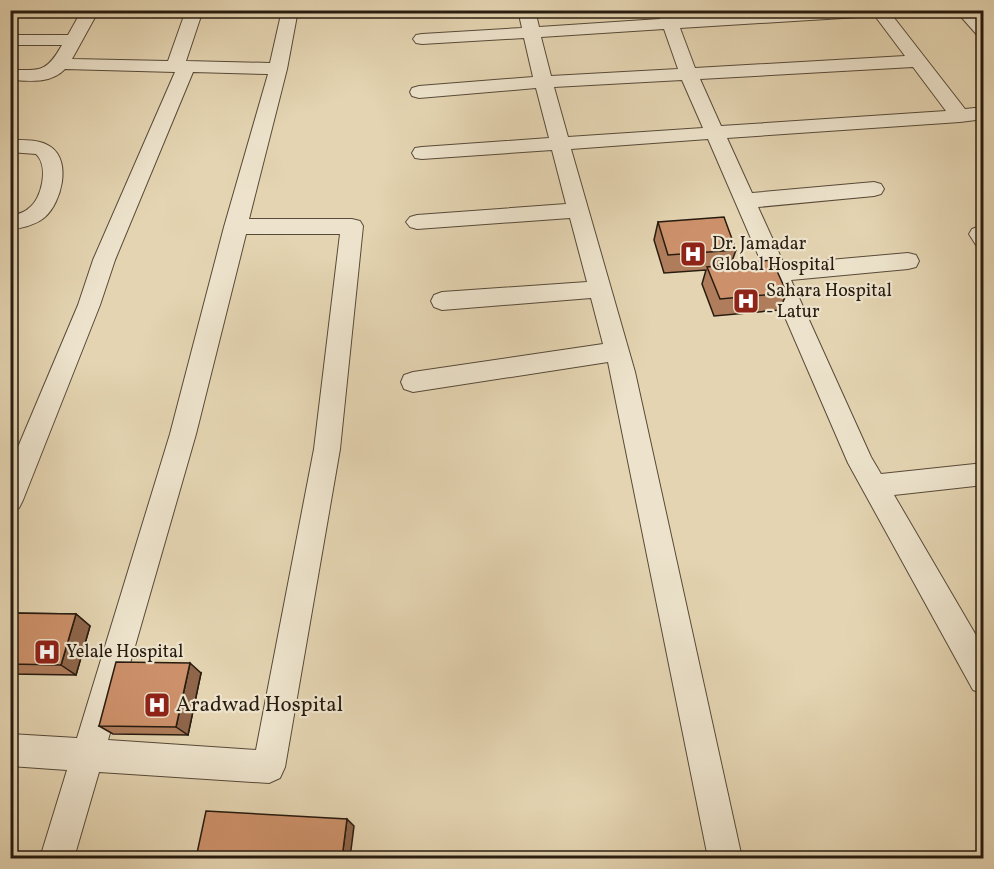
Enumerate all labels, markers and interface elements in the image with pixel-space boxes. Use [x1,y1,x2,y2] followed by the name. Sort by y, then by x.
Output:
[712,232,835,278] place label: Dr. Jamadar Global Hospital
[678,239,708,269] hospital icon: Dr. Jamadar Global Hospital
[766,279,892,325] place label: Sahara Hospital - Latur
[731,286,761,316] hospital icon: Sahara Hospital - Latur
[32,637,62,667] hospital icon: Yelale Hospital
[66,640,183,665] place label: Yelale Hospital
[142,690,172,720] hospital icon: Aradwad Hospital
[176,691,343,720] place label: Aradwad Hospital

